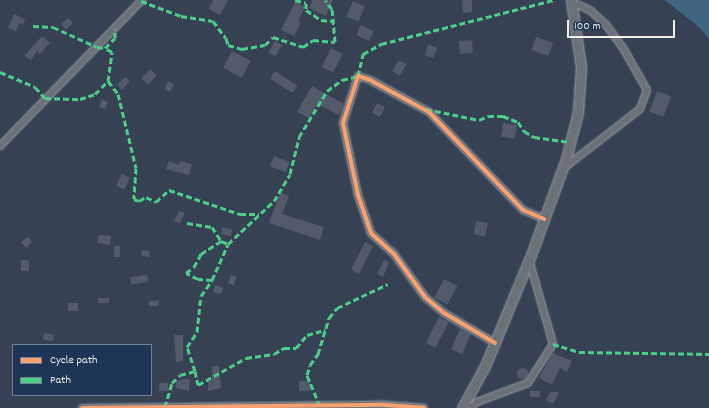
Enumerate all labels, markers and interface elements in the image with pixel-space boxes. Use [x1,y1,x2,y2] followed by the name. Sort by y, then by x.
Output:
[569,12,677,38] scale bar
[574,18,601,35] text: 100 m
[12,344,152,396] legend
[50,352,98,369] text: Cycle path
[50,372,71,389] text: Path

